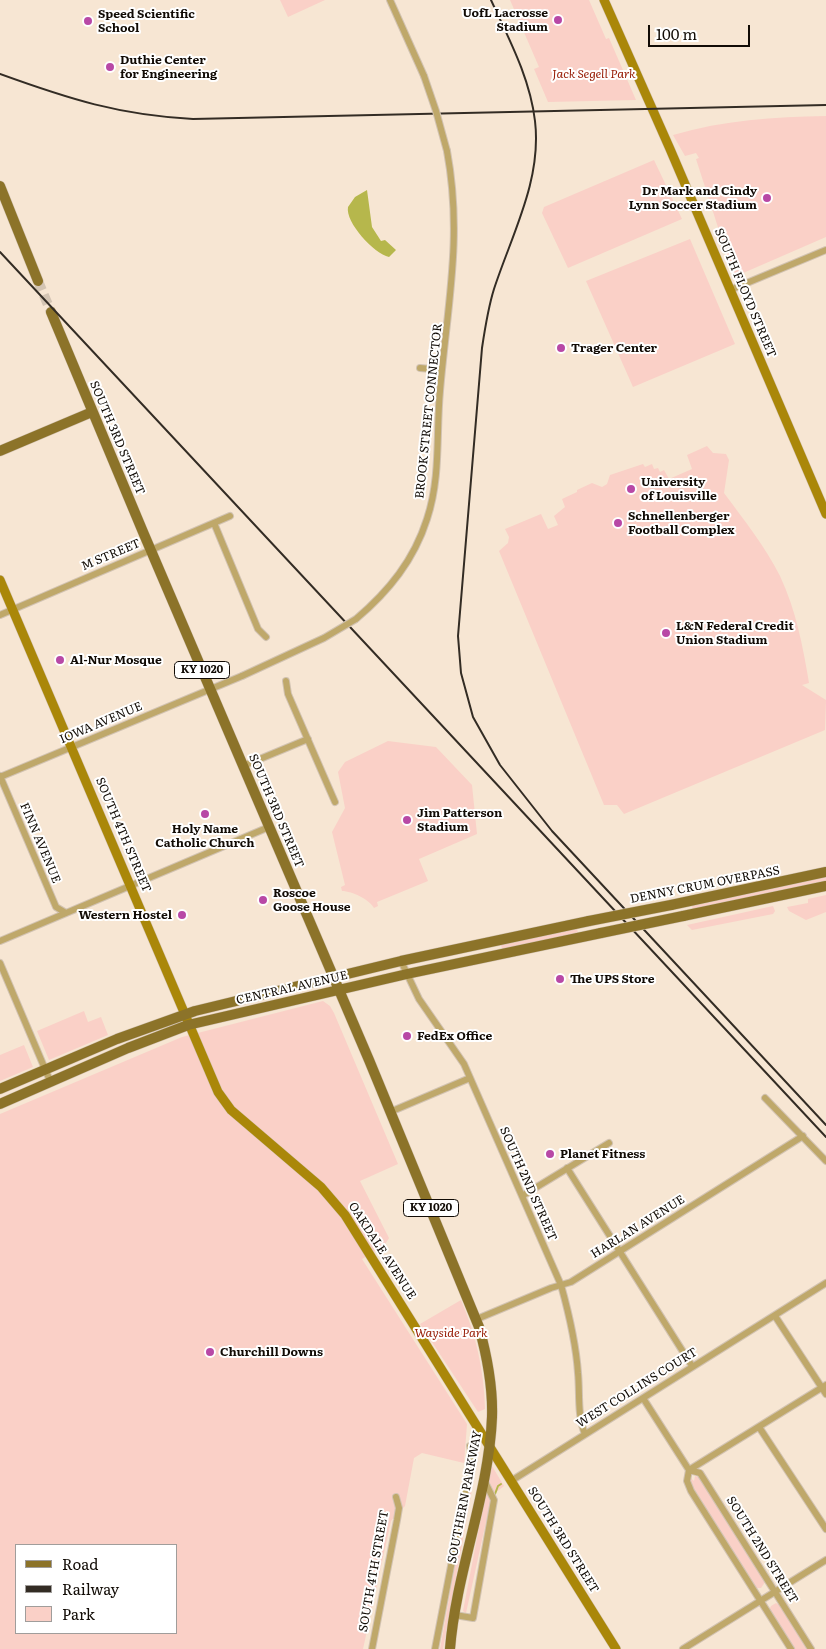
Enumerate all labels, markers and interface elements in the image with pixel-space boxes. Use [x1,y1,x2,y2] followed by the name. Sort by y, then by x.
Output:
[462,6,548,34] place label: UofL Lacrosse Stadium
[98,7,195,35] place label: Speed Scientific School
[552,14,564,26] marker: UofL Lacrosse Stadium
[82,15,94,27] marker: Speed Scientific School
[651,15,754,47] scale bar
[656,22,697,45] text: 100 m
[120,53,217,81] place label: Duthie Center for Engineering
[104,61,116,73] marker: Duthie Center for Engineering
[552,67,636,81] park label: Jack Segell Park
[629,184,757,212] place label: Dr Mark and Cindy Lynn Soccer Stadium
[761,192,773,204] marker: Dr Mark and Cindy Lynn Soccer Stadium
[711,226,779,360] street label: SOUTH FLOYD STREET
[413,323,445,499] street label: BROOK STREET CONNECTOR
[571,341,657,355] place label: Trager Center
[555,342,567,354] marker: Trager Center
[86,379,148,497] street label: SOUTH 3RD STREET
[641,475,717,503] place label: University of Louisville
[625,483,637,495] marker: University of Louisville
[628,509,735,537] place label: Schnellenberger Football Complex
[612,517,624,529] marker: Schnellenberger Football Complex
[79,536,143,574] street label: M STREET
[676,619,794,647] place label: L&N Federal Credit Union Stadium
[660,627,672,639] marker: L&N Federal Credit Union Stadium
[70,653,162,667] place label: Al-Nur Mosque
[54,654,66,666] marker: Al-Nur Mosque
[174,662,230,678] road number: KY 1020
[58,699,144,747] street label: IOWA AVENUE
[245,752,307,870] street label: SOUTH 3RD STREET
[92,775,154,895] street label: SOUTH 4TH STREET
[17,801,63,885] street label: FINN AVENUE
[417,806,502,834] place label: Jim Patterson Stadium
[199,808,211,820] marker: Holy Name Catholic Church
[401,814,413,826] marker: Jim Patterson Stadium
[155,822,255,850] place label: Holy Name Catholic Church
[629,863,781,907] street label: DENNY CRUM OVERPASS
[273,886,351,914] place label: Roscoe Goose House
[257,894,269,906] marker: Roscoe Goose House
[78,908,172,922] place label: Western Hostel
[176,909,188,921] marker: Western Hostel
[235,968,349,1008] street label: CENTRAL AVENUE
[570,972,654,986] place label: The UPS Store
[554,973,566,985] marker: The UPS Store
[417,1029,492,1043] place label: FedEx Office
[401,1030,413,1042] marker: FedEx Office
[496,1125,560,1243] street label: SOUTH 2ND STREET
[560,1147,645,1161] place label: Planet Fitness
[544,1148,556,1160] marker: Planet Fitness
[588,1192,688,1262] street label: HARLAN AVENUE
[345,1200,419,1302] street label: OAKDALE AVENUE
[404,1200,458,1216] road number: KY 1020
[414,1326,488,1340] park label: Wayside Park
[220,1345,323,1359] place label: Churchill Downs
[574,1345,700,1431] street label: WEST COLLINS COURT
[204,1346,216,1358] marker: Churchill Downs
[445,1430,485,1564] street label: SOUTHERN PARKWAY
[524,1484,602,1596] street label: SOUTH 3RD STREET
[723,1494,801,1606] street label: SOUTH 2ND STREET
[356,1509,392,1633] street label: SOUTH 4TH STREET
[15,1544,178,1634] legend
[62,1552,98,1575] text: Road
[62,1577,119,1600] text: Railway
[62,1602,95,1625] text: Park

